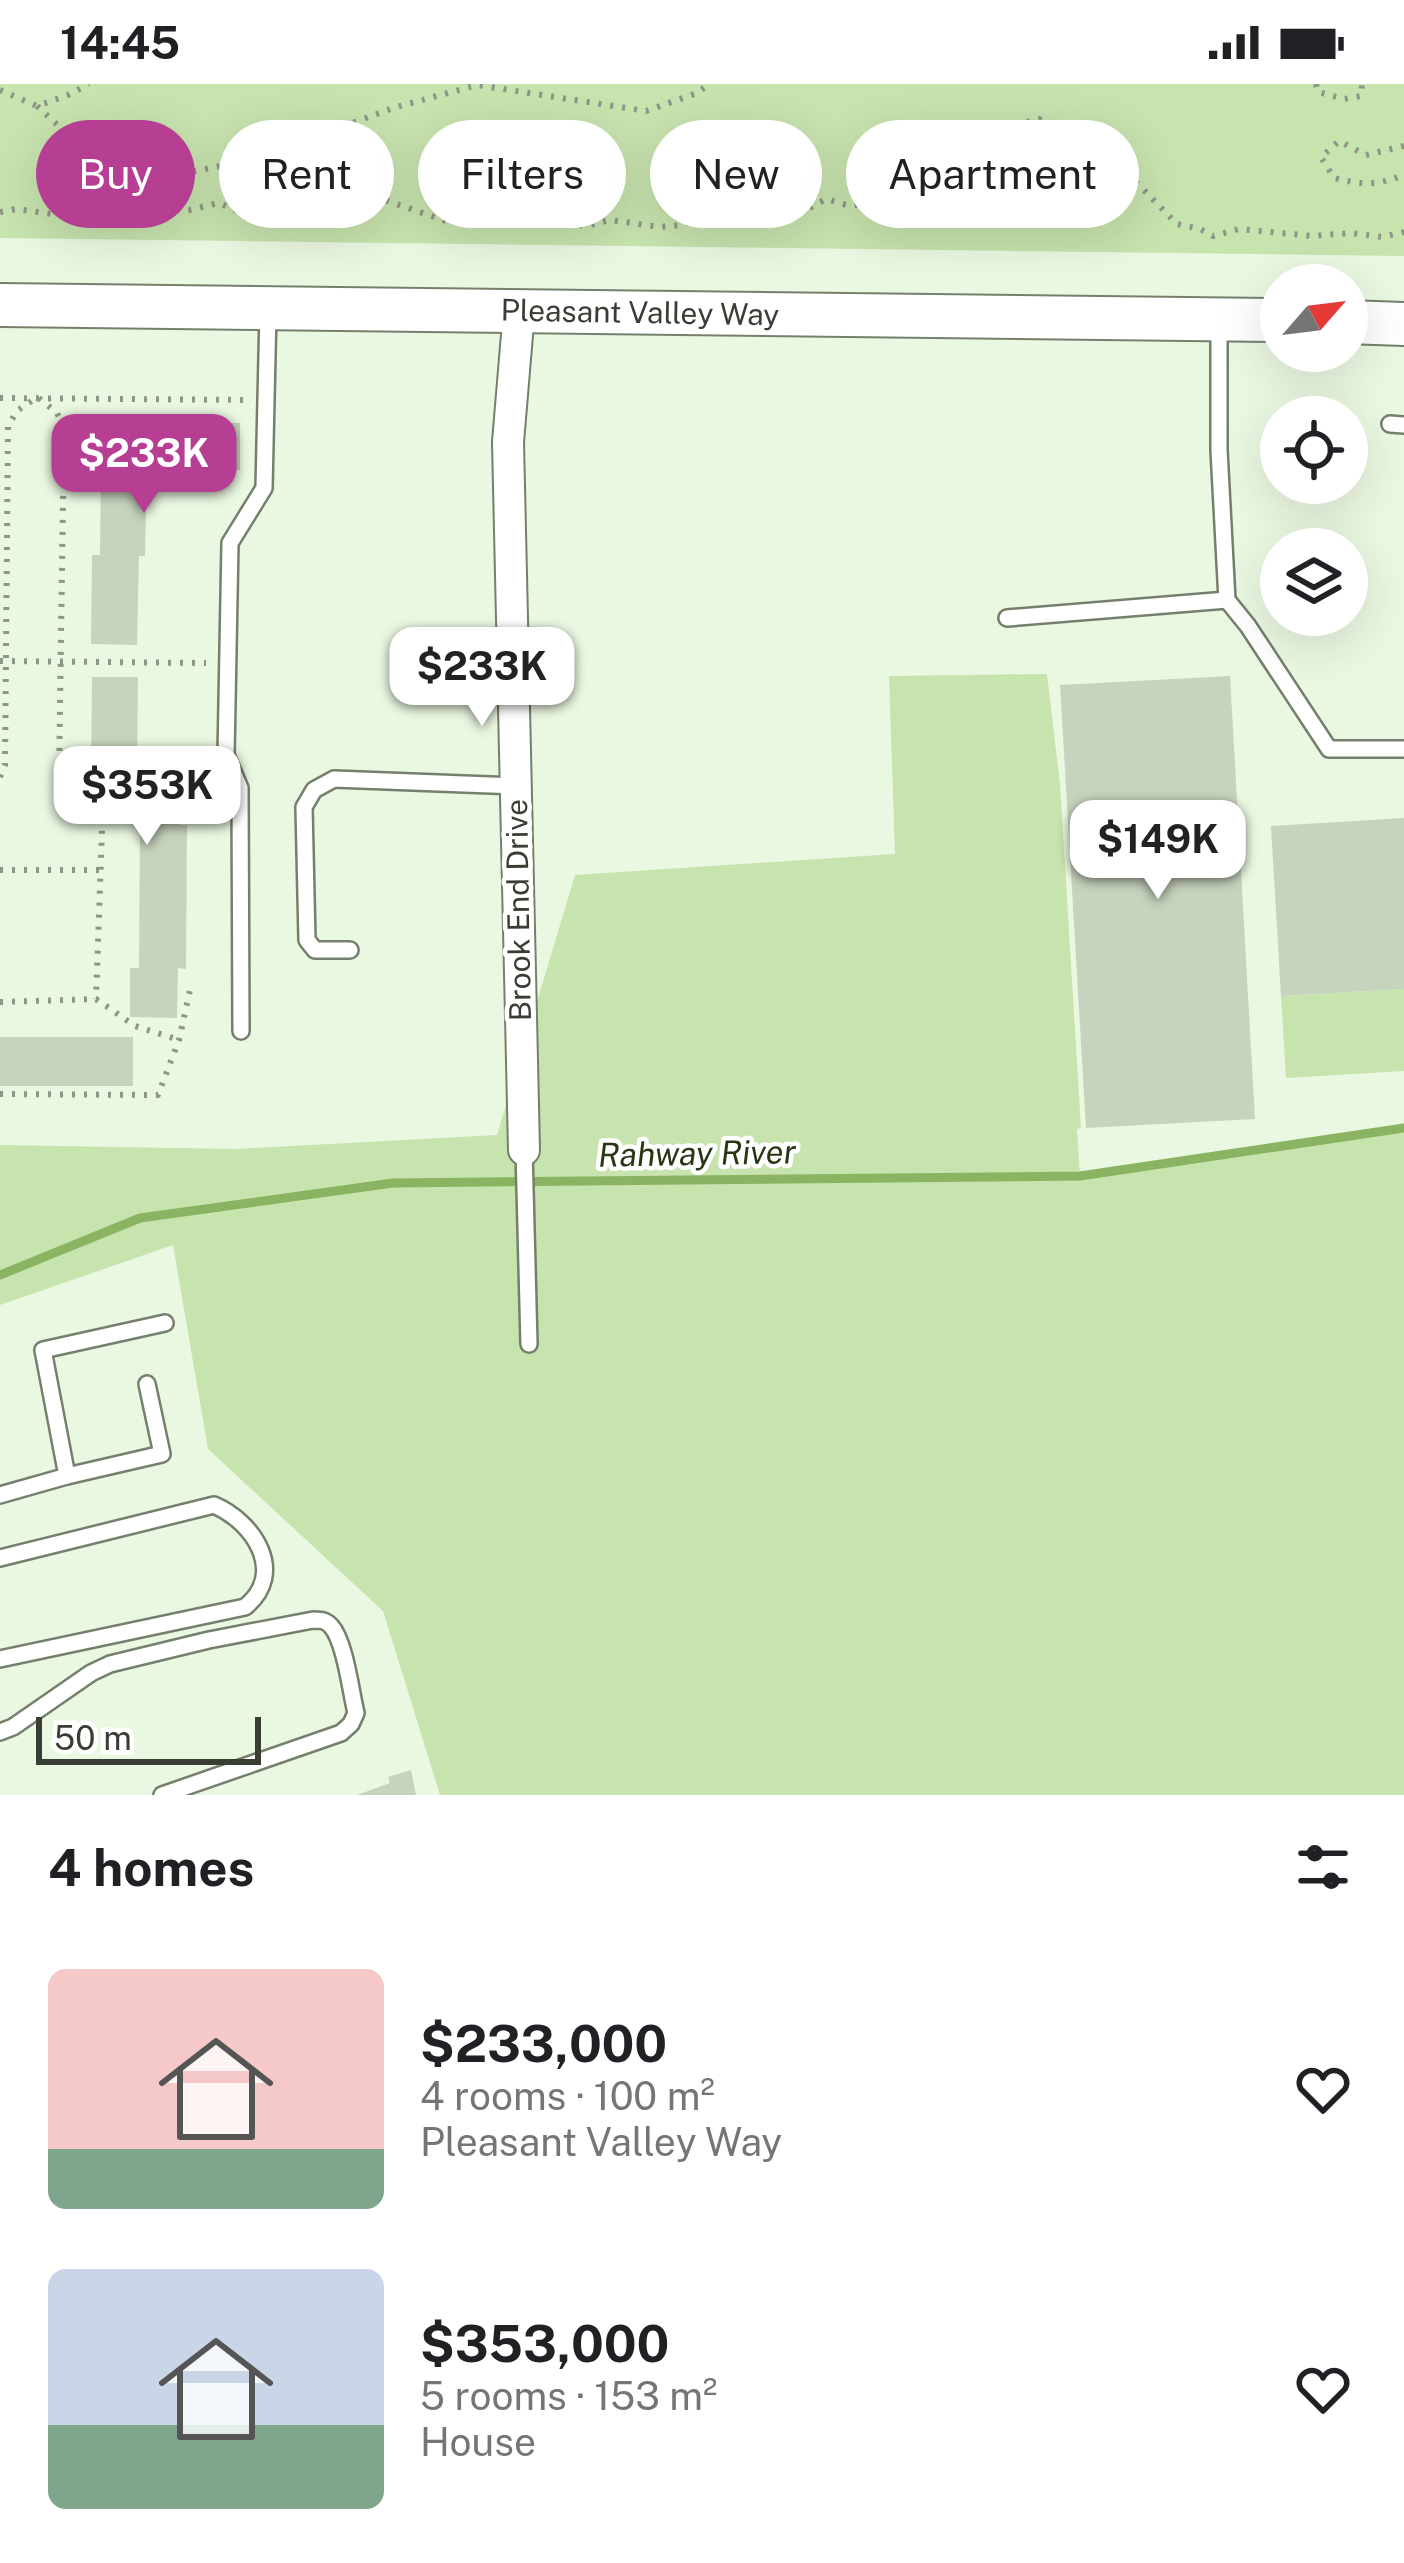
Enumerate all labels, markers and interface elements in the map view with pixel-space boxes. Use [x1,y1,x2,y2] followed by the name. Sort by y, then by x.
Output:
[60,16,180,69] text: 14:45
[36,120,195,228] chip: Buy
[219,120,394,228] chip: Rent
[418,120,626,228] chip: Filters
[650,120,822,228] chip: New
[846,120,1139,228] chip: Apartment
[1260,264,1368,372] north arrow
[1260,264,1368,636] map controls
[500,292,780,332] street label: Pleasant Valley Way
[1260,396,1368,504] button: locate
[60,414,228,516] pin: $233K
[78,430,210,476] text: $233K
[1260,528,1368,636] button: layers
[398,627,566,729] pin: $233K
[416,643,548,689] text: $233K
[63,746,231,848] pin: $353K
[81,762,213,808] text: $353K
[498,799,538,1021] street label: Brook End Drive
[1074,800,1242,902] pin: $149K
[1097,816,1219,862] text: $149K
[598,1132,797,1174] water label: Rahway River
[36,1711,261,1764] scale bar
[54,1719,132,1757] text: 50 m
[1290,1834,1356,1900] icon: filters
[48,1838,254,1897] text: 4 homes
[420,2014,667,2073] text: $233,000
[144,2017,288,2161] icon: home
[1290,2056,1356,2122] icon: heart
[420,2073,715,2119] text: 4 rooms · 100 m²
[420,2119,782,2165] text: Pleasant Valley Way
[420,2314,669,2373] text: $353,000
[144,2317,288,2461] icon: home
[1290,2356,1356,2422] icon: heart
[420,2373,717,2419] text: 5 rooms · 153 m²
[420,2419,536,2465] text: House

